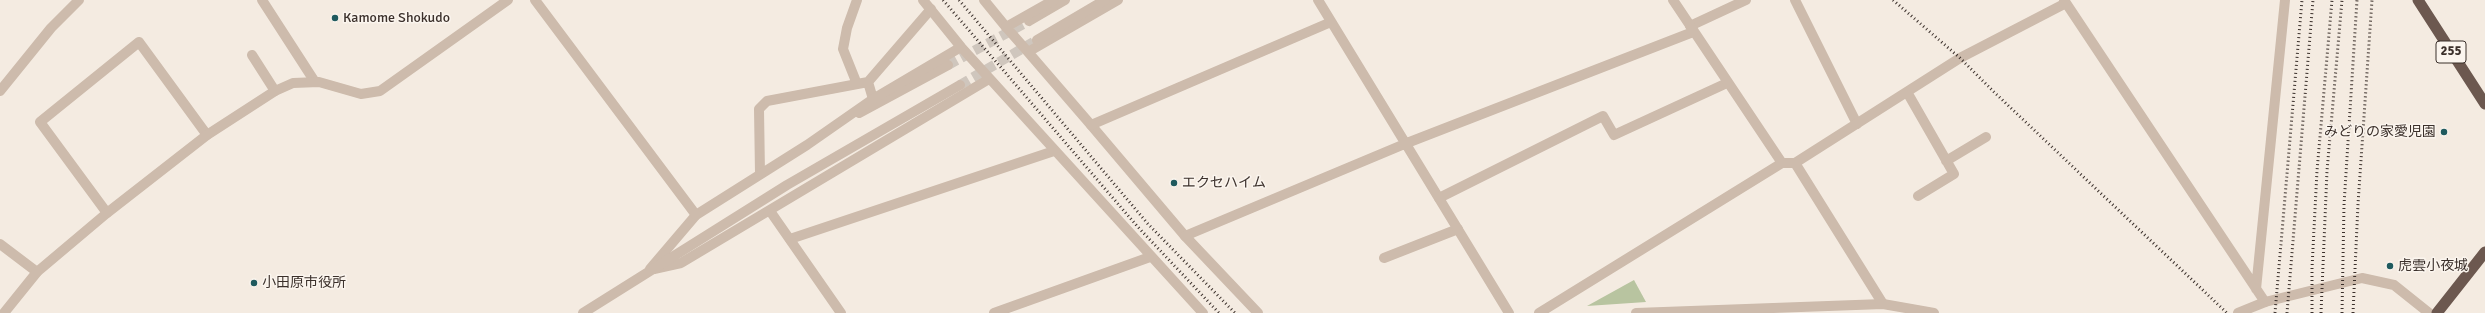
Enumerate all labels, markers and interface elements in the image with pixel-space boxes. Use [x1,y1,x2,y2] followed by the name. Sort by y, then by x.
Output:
[343,10,450,26] place label: Kamome Shokudo
[330,13,340,23] marker: Kamome Shokudo
[2436,41,2466,63] road number: 255
[2324,124,2436,140] place label: みどりの家愛児園
[2439,127,2449,137] marker: みどりの家愛児園
[1182,175,1266,191] place label: エクセハイム
[1169,178,1179,188] marker: エクセハイム
[2398,258,2468,274] place label: 虎雲小夜城
[2385,261,2395,271] marker: 虎雲小夜城
[262,275,346,291] place label: 小田原市役所
[249,278,259,288] marker: 小田原市役所

